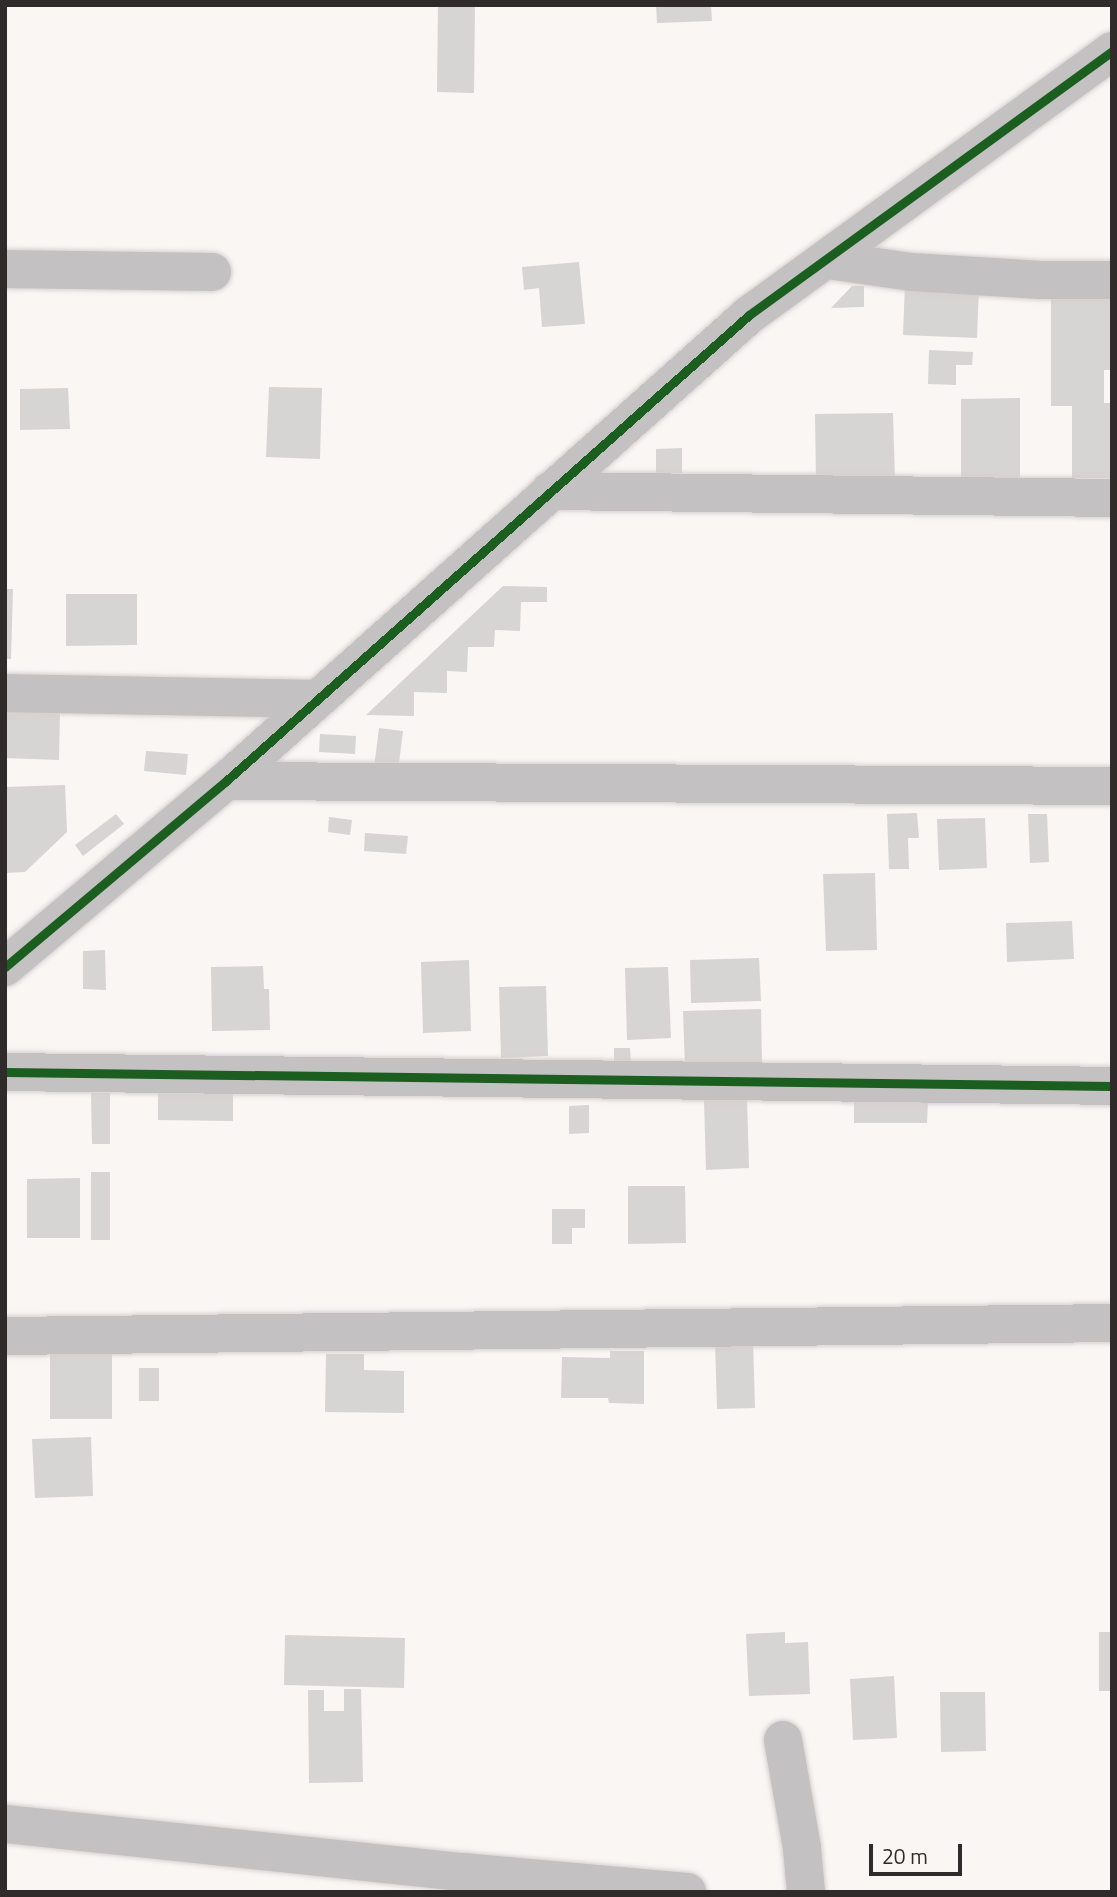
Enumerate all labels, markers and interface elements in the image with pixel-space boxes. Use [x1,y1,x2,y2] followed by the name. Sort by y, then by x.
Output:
[872,1830,965,1874] scale bar
[882,1840,928,1872] text: 20 m

